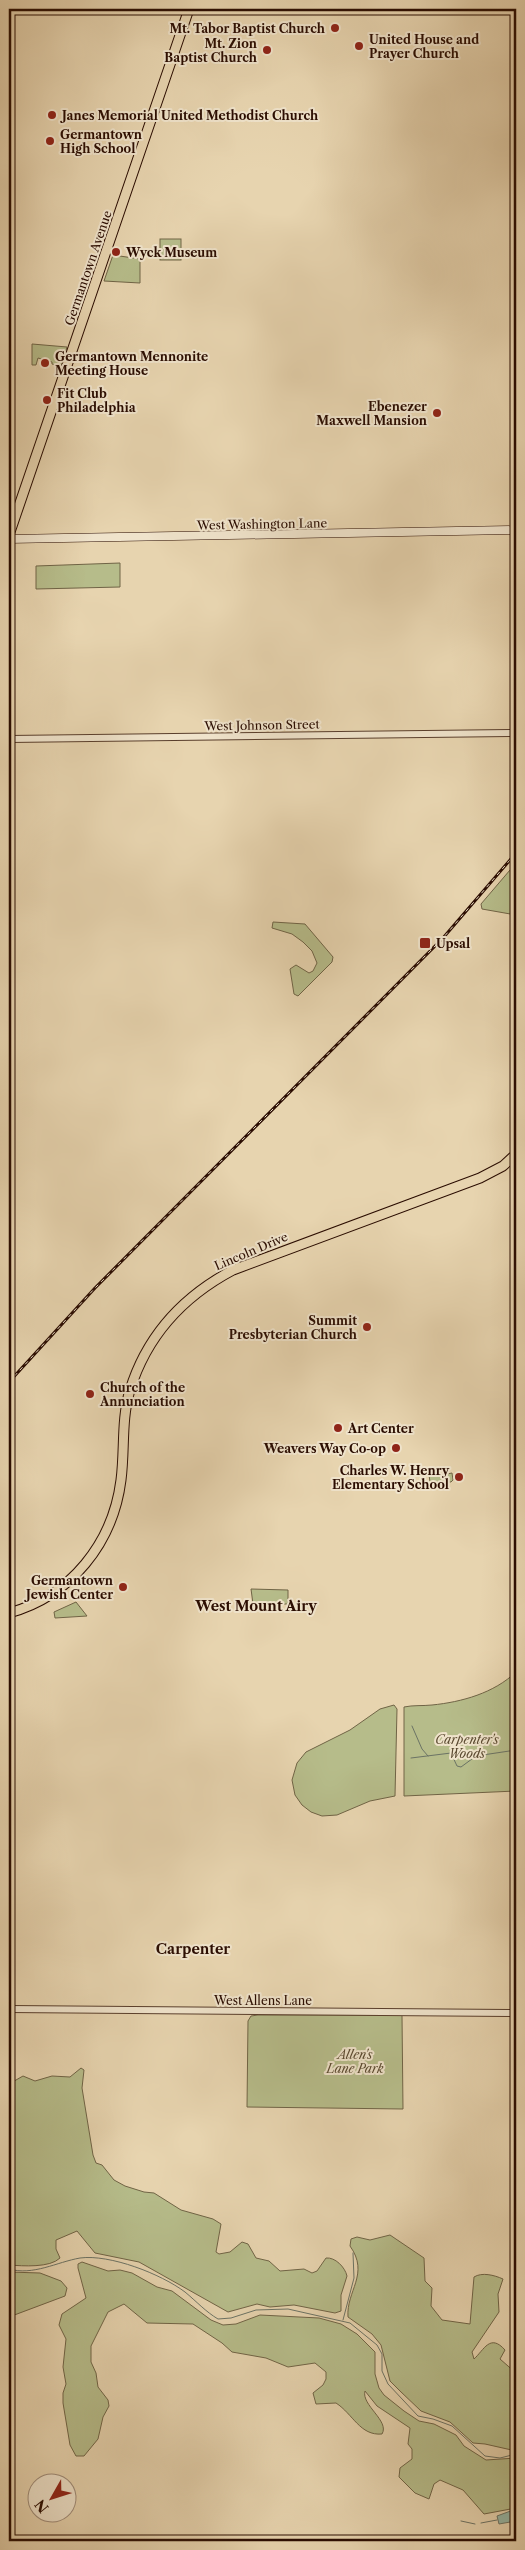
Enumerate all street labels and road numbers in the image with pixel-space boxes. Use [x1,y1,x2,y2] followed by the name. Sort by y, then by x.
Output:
[61,208,115,327] street label: Germantown Avenue
[196,515,328,533] street label: West Washington Lane
[203,716,320,734] street label: West Johnson Street
[212,1229,290,1273] street label: Lincoln Drive
[213,1993,312,2008] street label: West Allens Lane

